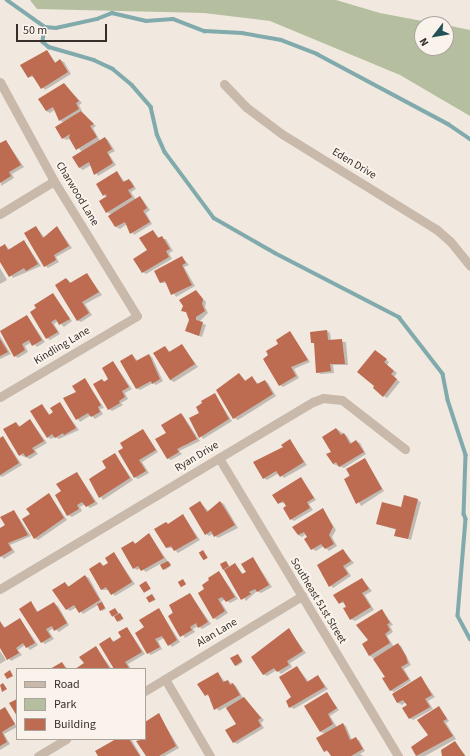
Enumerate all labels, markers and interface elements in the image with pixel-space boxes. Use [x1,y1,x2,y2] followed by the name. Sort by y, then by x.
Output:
[18,16,109,42] scale bar
[414,16,454,56] north arrow
[23,22,47,39] text: 50 m
[416,35,432,49] text: N
[329,146,379,182] street label: Eden Drive
[53,160,101,228] street label: Charwood Lane
[32,324,92,368] street label: Kindling Lane
[173,439,221,475] street label: Ryan Drive
[287,556,349,646] street label: Southeast 51st Street
[194,616,240,650] street label: Alan Lane
[16,668,146,740] legend
[54,676,80,693] text: Road
[54,696,76,713] text: Park
[54,716,96,733] text: Building

